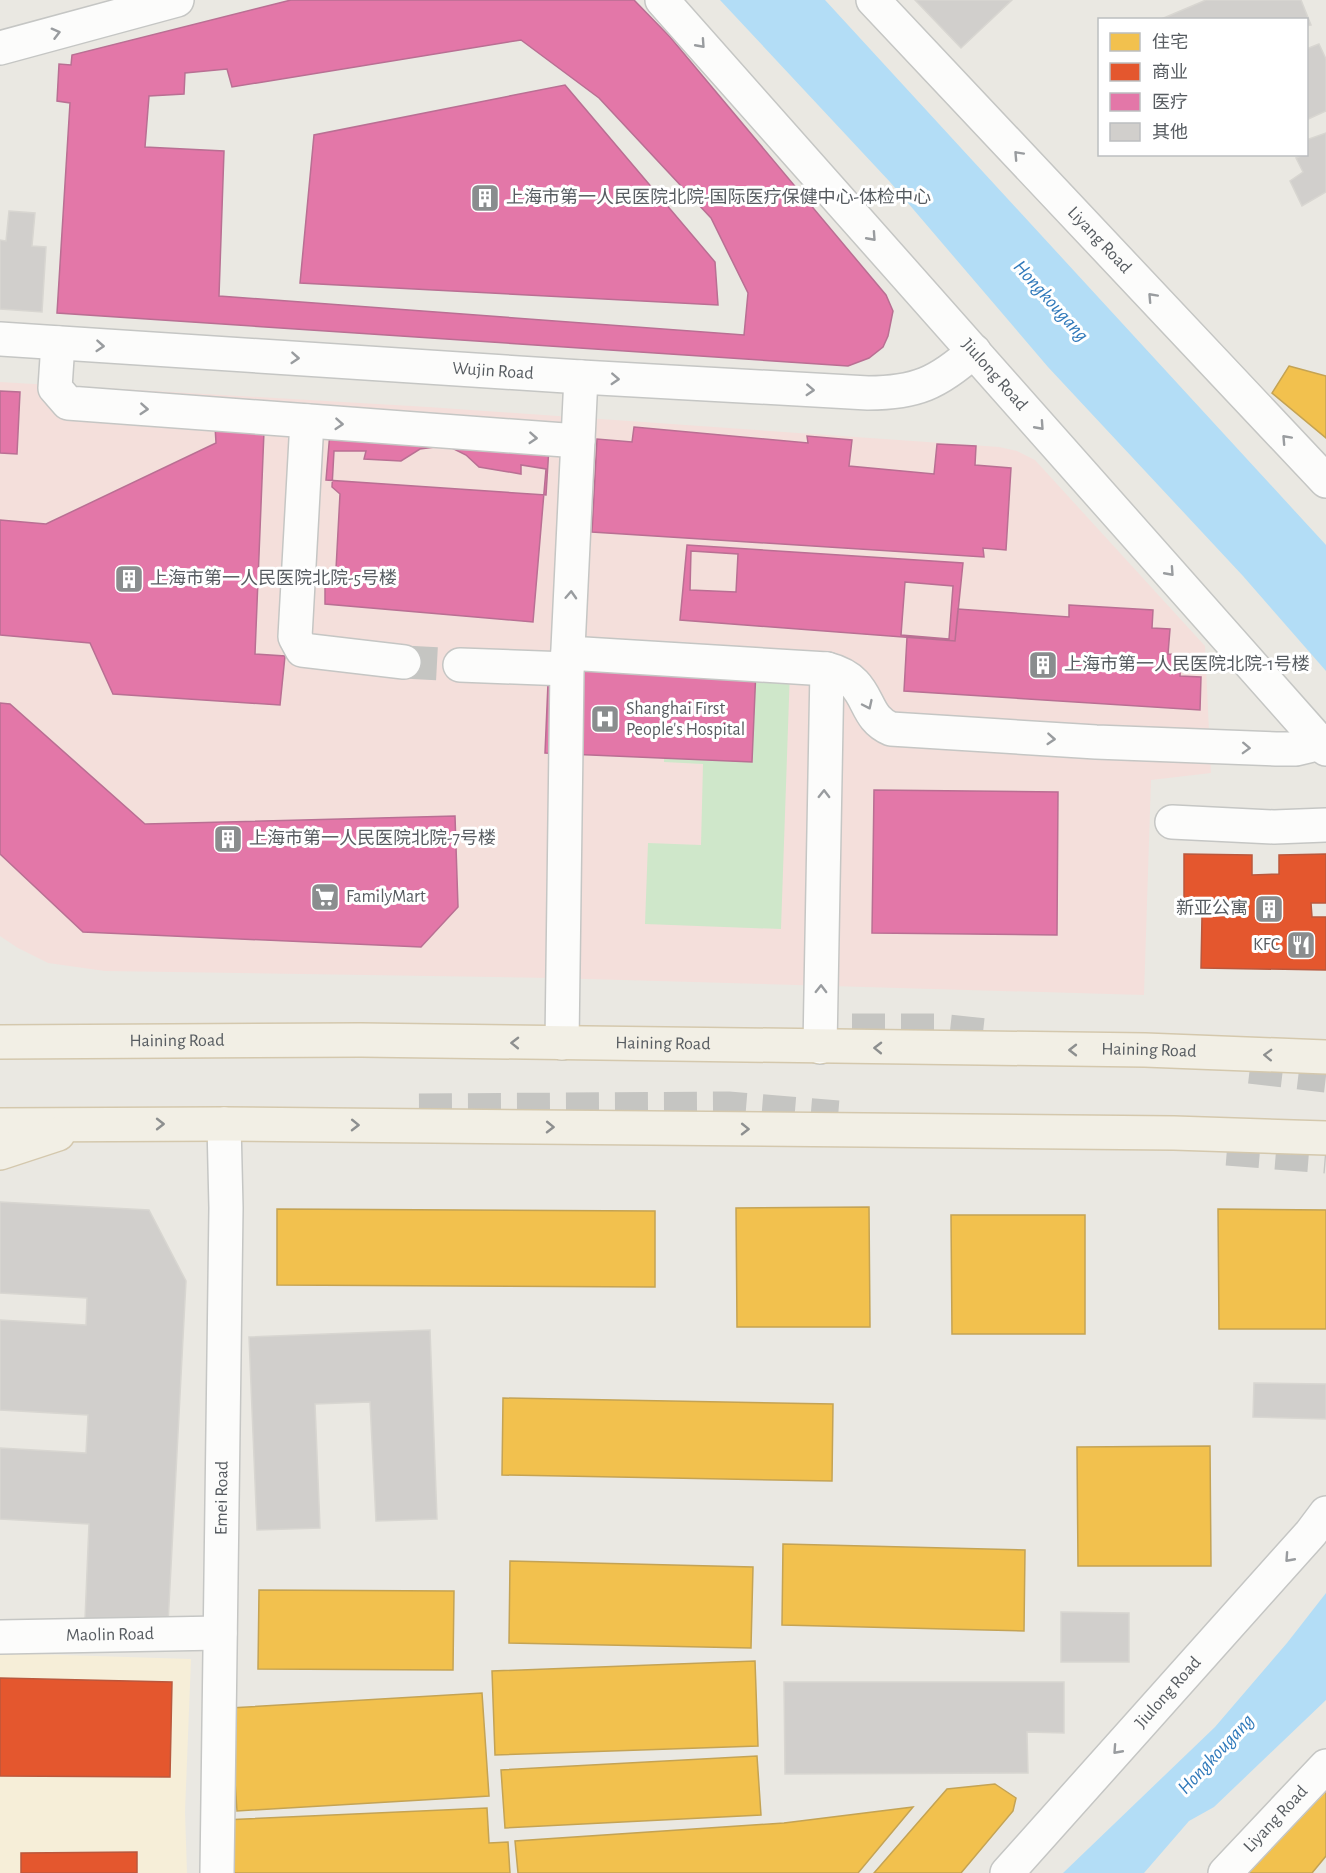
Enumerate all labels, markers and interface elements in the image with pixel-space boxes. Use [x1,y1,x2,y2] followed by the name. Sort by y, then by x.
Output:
[1098,18,1308,156] legend
[51,28,61,40] one-way arrow
[1152,32,1188,52] text: 住宅
[694,37,705,48] one-way arrow
[1152,62,1188,82] text: 商业
[1152,92,1188,112] text: 医疗
[1152,122,1188,142] text: 其他
[1015,151,1026,162] one-way arrow
[469,182,501,214] building icon: 上海市第一人民医院北院-国际医疗保健中心-体检中心
[506,187,931,207] place label: 上海市第一人民医院北院-国际医疗保健中心-体检中心
[1064,203,1135,277] street label: Liyang Road
[865,230,876,241] one-way arrow
[1010,257,1092,345] water label: Hongkougang
[1148,293,1159,303] one-way arrow
[958,336,1031,414] street label: Jiulong Road
[96,339,105,352] one-way arrow
[290,352,299,365] one-way arrow
[452,360,534,383] street label: Wujin Road
[611,373,620,386] one-way arrow
[805,383,814,396] one-way arrow
[140,402,149,415] one-way arrow
[334,417,343,430] one-way arrow
[1033,419,1044,430] one-way arrow
[528,431,538,444] one-way arrow
[1282,435,1293,445] one-way arrow
[113,563,145,595] building icon: 上海市第一人民医院北院-5号楼
[1163,565,1174,576] one-way arrow
[150,568,397,588] place label: 上海市第一人民医院北院-5号楼
[564,590,577,599] one-way arrow
[1027,649,1059,681] building icon: 上海市第一人民医院北院-1号楼
[1064,654,1310,674] place label: 上海市第一人民医院北院-1号楼
[861,698,873,709] one-way arrow
[626,700,745,739] place label: Shanghai First People's Hospital
[589,703,621,735] hospital icon: Shanghai First People's Hospital
[1047,732,1056,745] one-way arrow
[1242,742,1251,754] one-way arrow
[818,789,831,798] one-way arrow
[212,823,244,855] building icon: 上海市第一人民医院北院-7号楼
[249,828,496,848] place label: 上海市第一人民医院北院-7号楼
[309,881,341,913] supermarket icon: FamilyMart
[346,888,426,906] place label: FamilyMart
[1253,893,1285,925] building icon: 新亚公寓
[1176,898,1248,918] place label: 新亚公寓
[1285,929,1317,961] restaurant icon: KFC
[1253,936,1280,954] place label: KFC
[815,984,827,993] one-way arrow
[129,1032,225,1050] street label: Haining Road
[615,1034,711,1053] street label: Haining Road
[510,1036,519,1049] one-way arrow
[1101,1040,1197,1061] street label: Haining Road
[873,1042,882,1054] one-way arrow
[1068,1044,1077,1056] one-way arrow
[1263,1048,1272,1061] one-way arrow
[155,1118,164,1130] one-way arrow
[350,1119,359,1131] one-way arrow
[545,1121,554,1133] one-way arrow
[740,1123,749,1135] one-way arrow
[213,1461,232,1535] street label: Emei Road
[1285,1551,1296,1562] one-way arrow
[66,1625,154,1645] street label: Maolin Road
[1132,1653,1205,1732] street label: Jiulong Road
[1174,1710,1258,1798] water label: Hongkougang
[1113,1743,1124,1754] one-way arrow
[1240,1782,1311,1856] street label: Liyang Road

